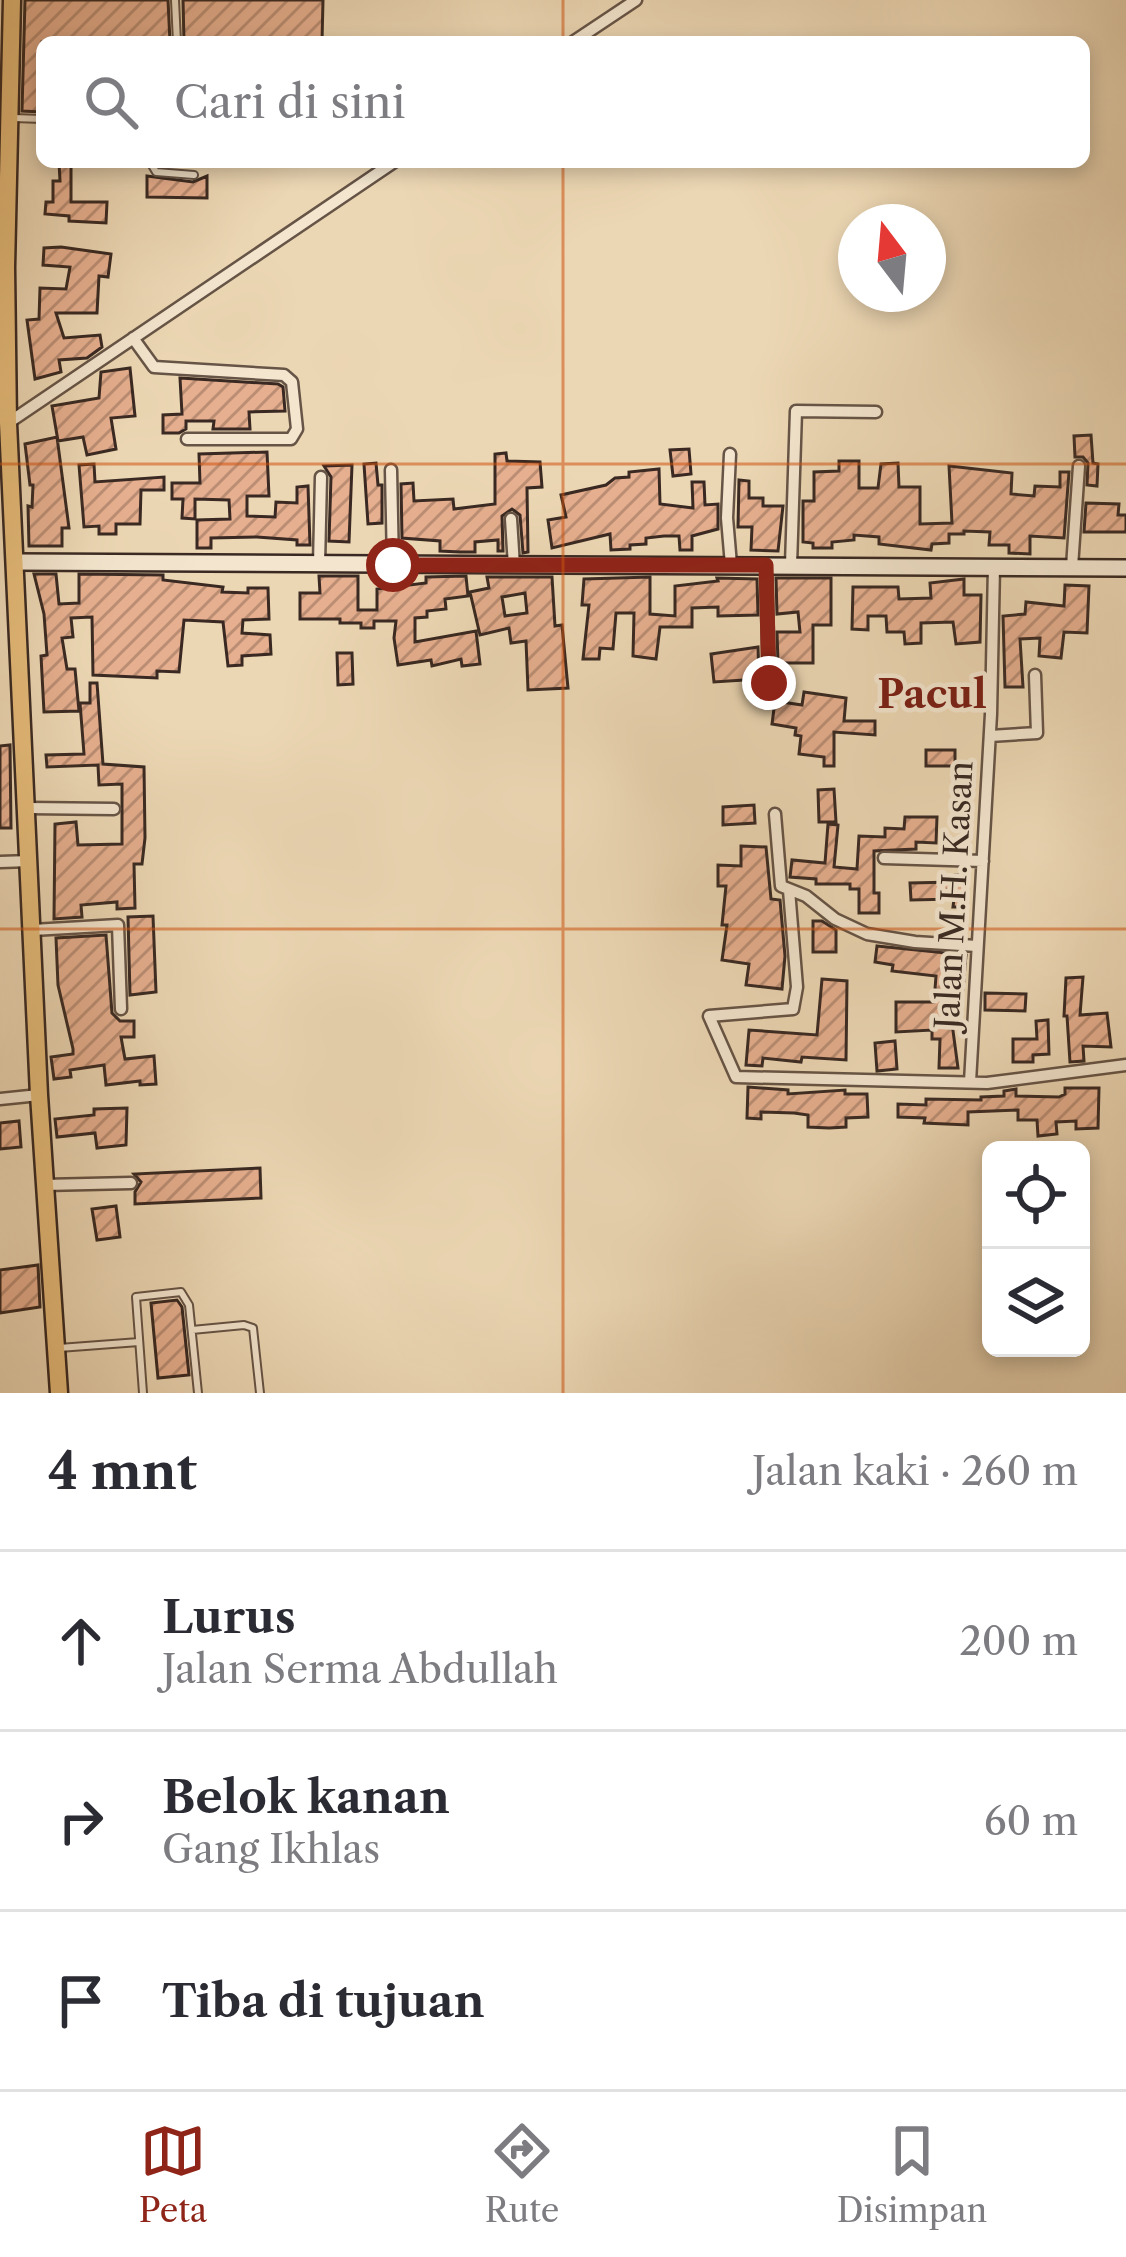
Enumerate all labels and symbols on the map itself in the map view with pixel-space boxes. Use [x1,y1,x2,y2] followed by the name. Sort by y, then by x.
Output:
[838,204,946,312] north arrow
[366,538,420,592] route start
[742,656,796,710] route end
[877,670,987,718] district label: Pacul
[926,760,981,1035] street label: Jalan M.H. Kasan

